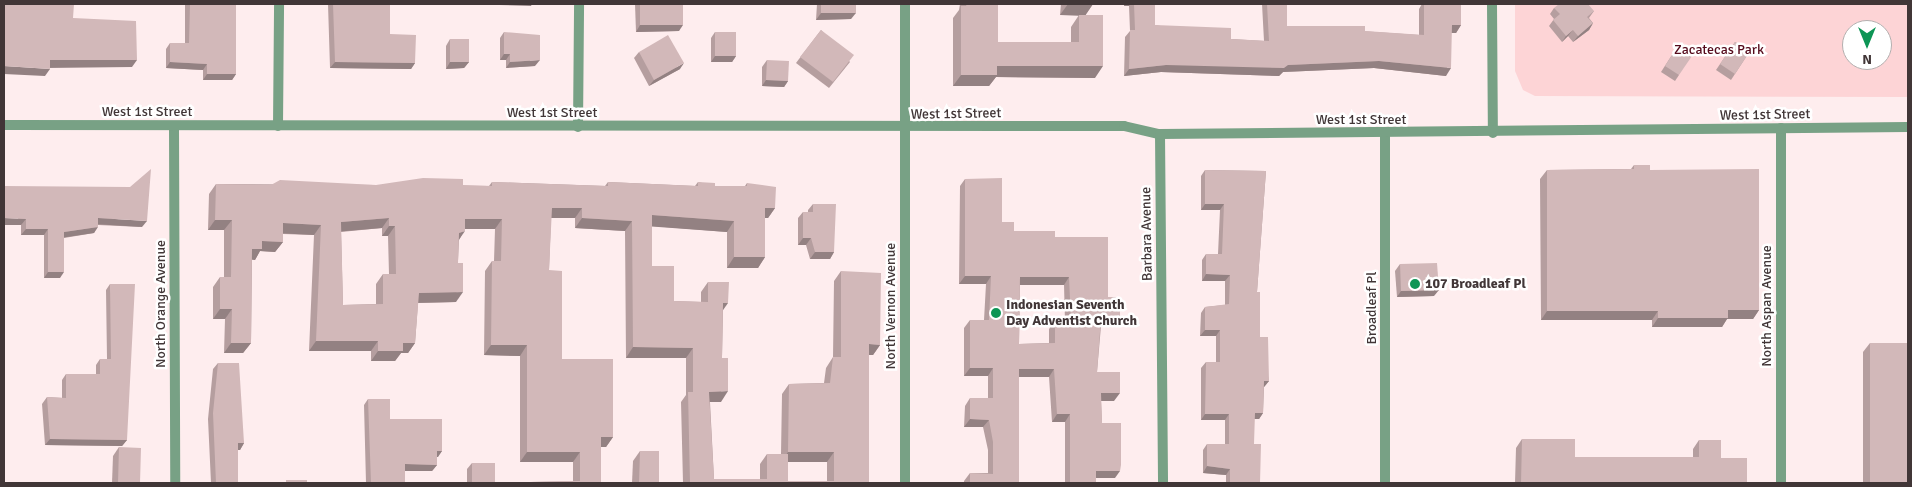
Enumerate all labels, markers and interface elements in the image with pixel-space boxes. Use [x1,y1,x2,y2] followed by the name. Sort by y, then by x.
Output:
[1842,20,1892,70] north arrow
[1674,42,1764,58] park label: Zacatecas Park
[1862,51,1872,68] text: N
[102,104,192,120] street label: West 1st Street
[507,105,597,121] street label: West 1st Street
[911,105,1001,123] street label: West 1st Street
[1720,106,1810,124] street label: West 1st Street
[1316,112,1406,128] street label: West 1st Street
[1138,187,1156,281] street label: Barbara Avenue
[153,240,169,368] street label: North Orange Avenue
[883,243,899,369] street label: North Vernon Avenue
[1759,245,1775,367] street label: North Aspan Avenue
[1364,272,1380,344] street label: Broadleaf Pl
[1425,276,1526,292] place label: 107 Broadleaf Pl
[1409,278,1421,290] marker: 107 Broadleaf Pl
[1006,297,1137,330] place label: Indonesian Seventh Day Adventist Church
[990,307,1002,319] marker: Indonesian Seventh Day Adventist Church

